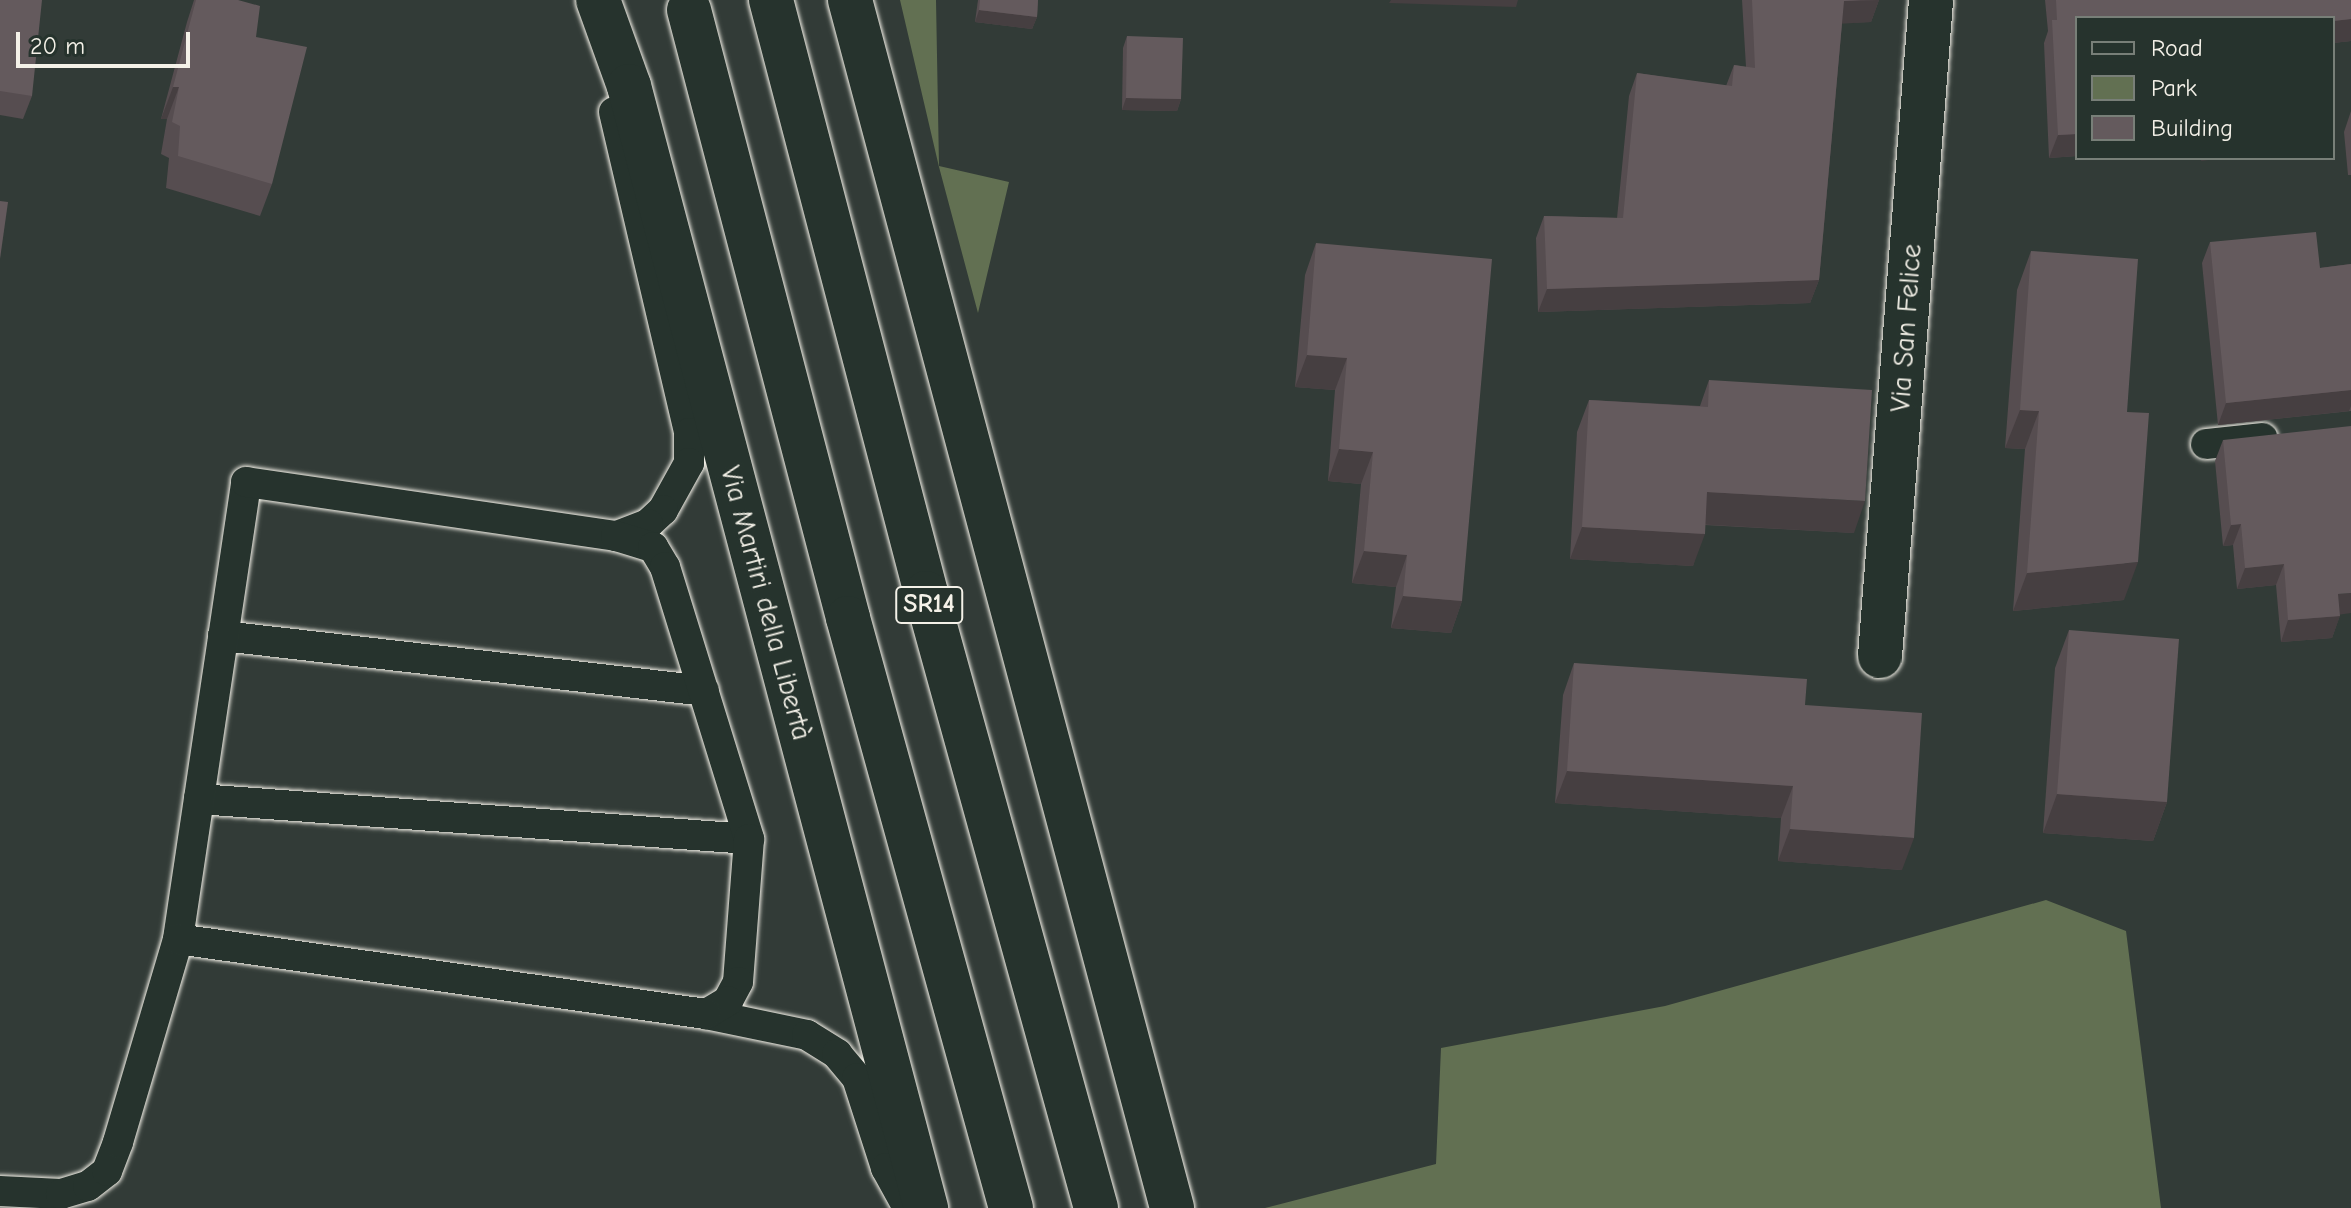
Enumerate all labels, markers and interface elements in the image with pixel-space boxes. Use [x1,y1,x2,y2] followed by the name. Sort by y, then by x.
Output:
[20,16,194,66] scale bar
[2075,16,2335,160] legend
[30,32,85,60] text: 20 m
[2151,34,2203,62] text: Road
[2151,74,2197,102] text: Park
[2151,114,2233,142] text: Building
[1883,243,1929,413] street label: Via San Felice
[713,462,819,744] street label: Via Martiri della Libertà
[895,583,963,627] road number: SR14

